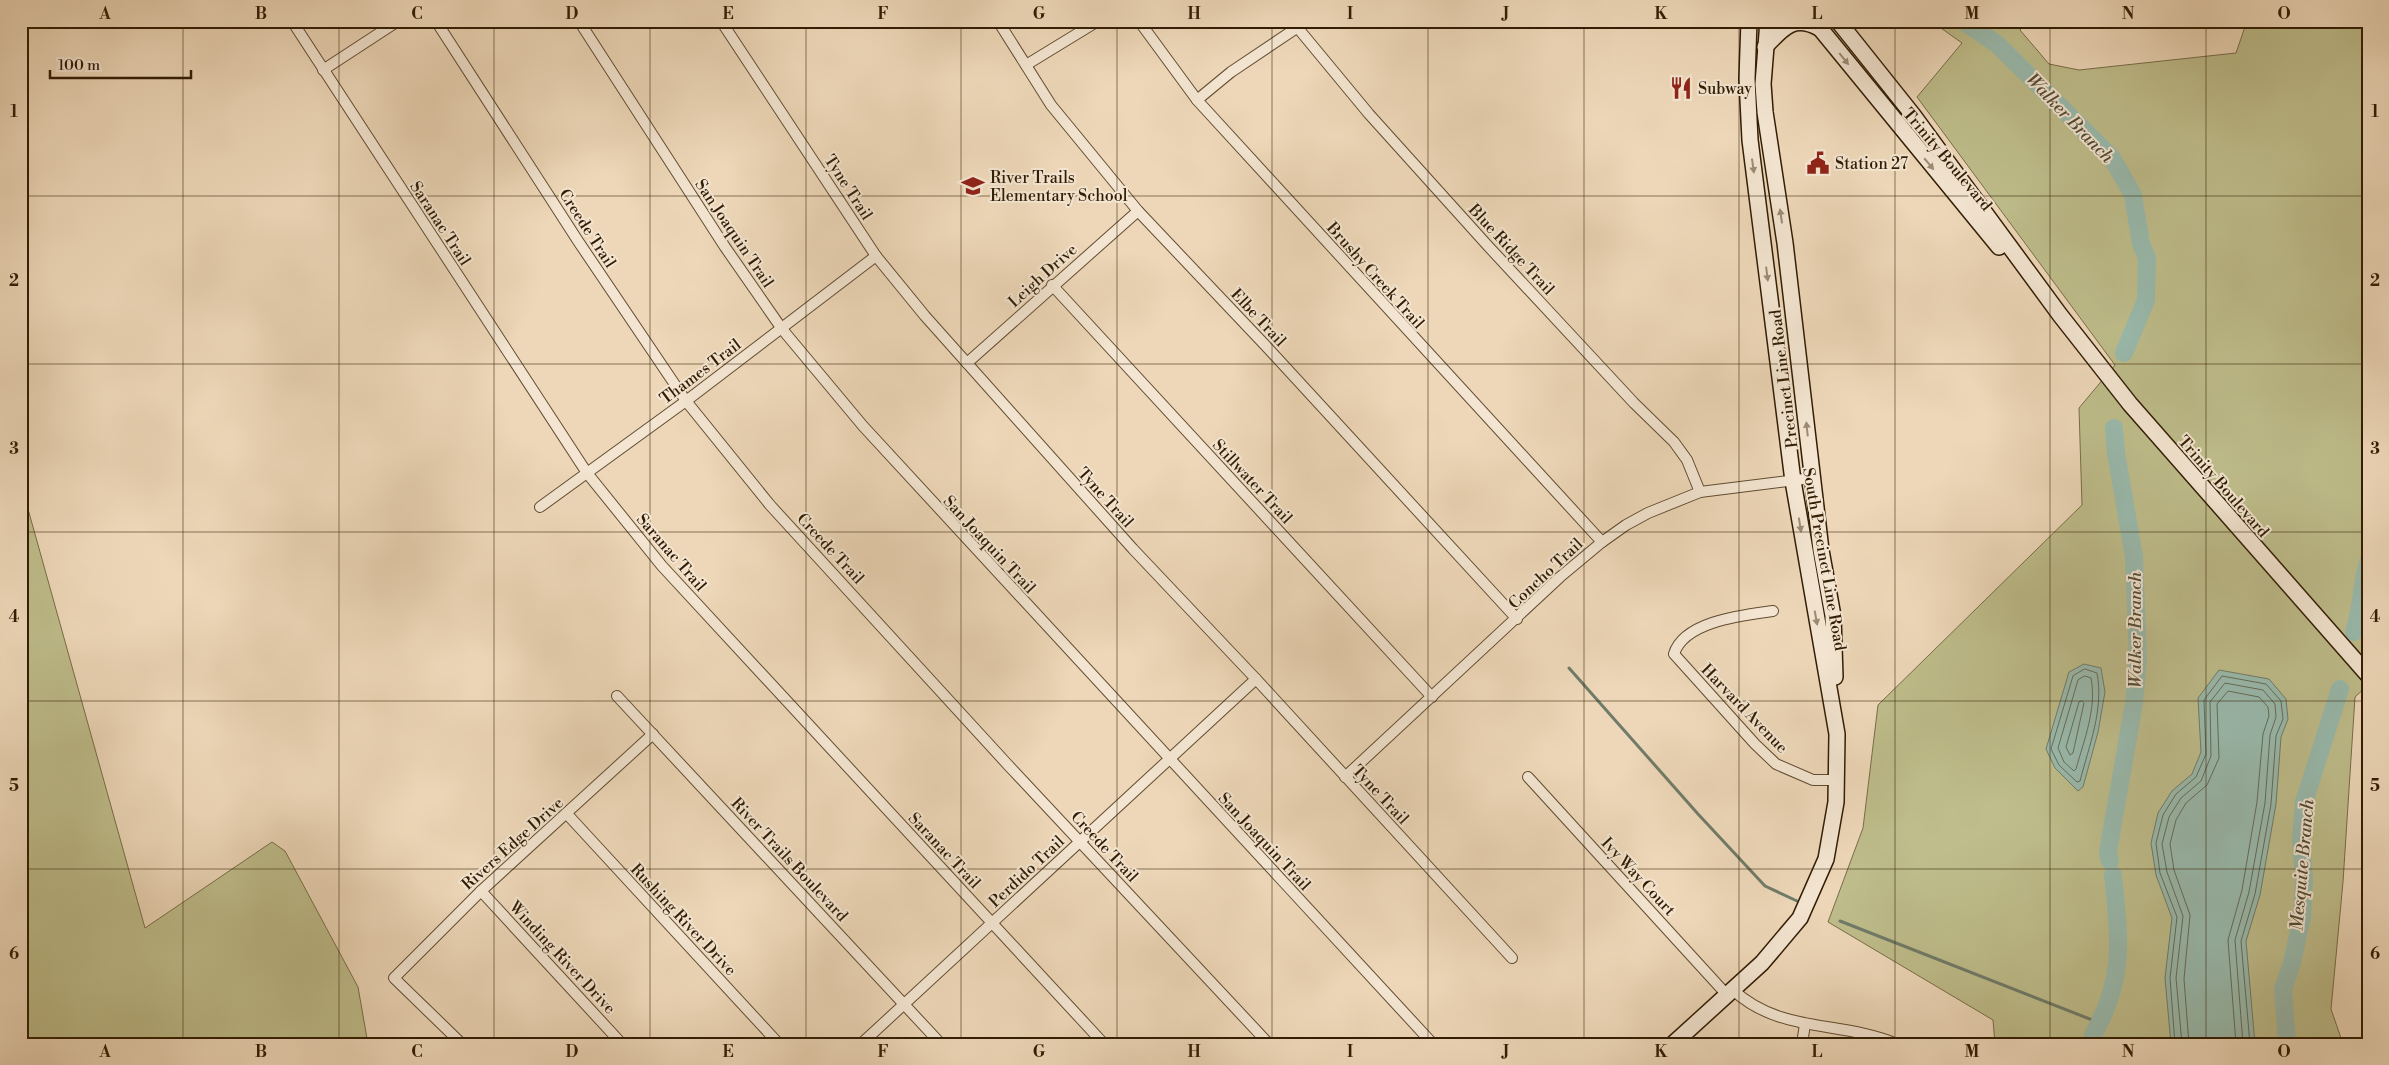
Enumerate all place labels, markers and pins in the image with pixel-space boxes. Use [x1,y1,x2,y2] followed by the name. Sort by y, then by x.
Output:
[1668,75,1694,101] restaurant icon: Subway
[1698,79,1752,99] place label: Subway
[1805,150,1831,176] public building icon: Station 27
[1835,154,1908,174] place label: Station 27
[990,168,1128,206] place label: River Trails Elementary School
[960,173,986,199] school or university icon: River Trails Elementary School

